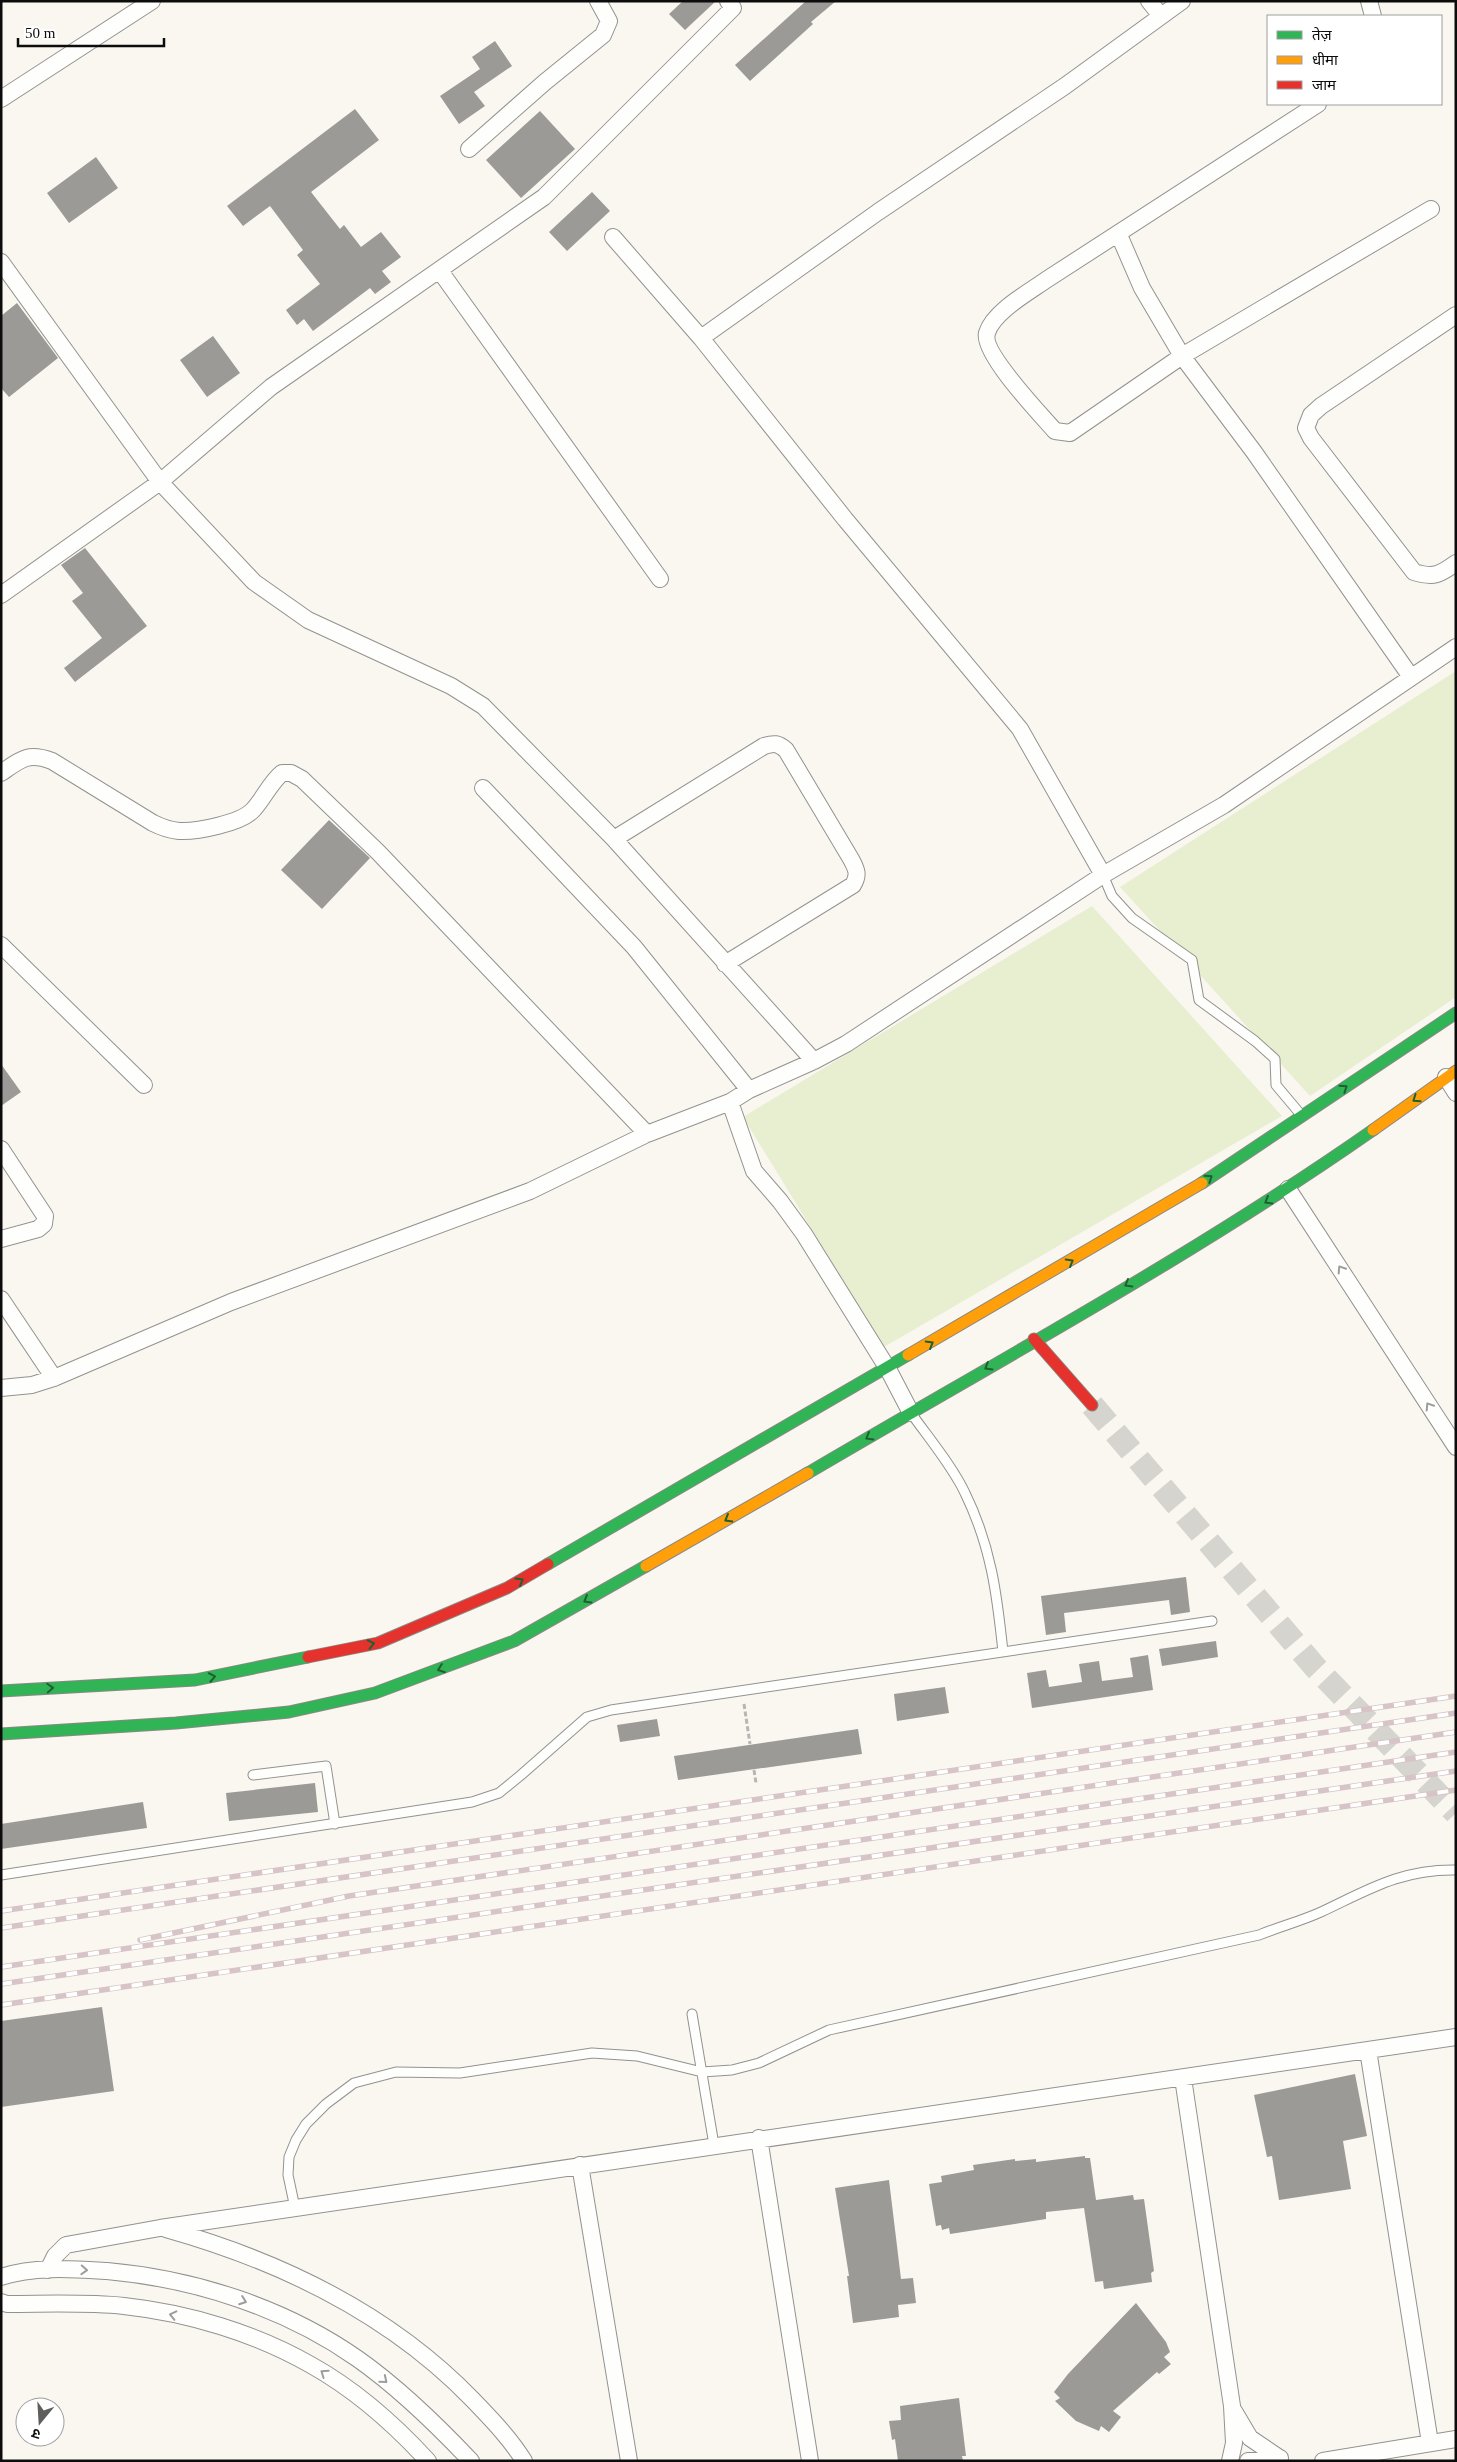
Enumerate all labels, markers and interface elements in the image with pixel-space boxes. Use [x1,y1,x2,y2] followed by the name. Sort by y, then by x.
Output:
[18,15,164,47] scale bar
[1267,15,1442,105] legend
[25,25,56,41] text: 50 m
[1312,26,1333,43] text: तेज़
[1312,52,1339,68] text: धीमा
[1312,77,1337,93] text: जाम
[1338,1085,1348,1094] one-way arrow
[1412,1093,1422,1102] one-way arrow
[1203,1175,1213,1184] one-way arrow
[1264,1195,1273,1205] one-way arrow
[1064,1259,1073,1269] one-way arrow
[1337,1266,1347,1275] one-way arrow
[1125,1278,1134,1288] one-way arrow
[924,1341,933,1351] one-way arrow
[985,1360,994,1370] one-way arrow
[1426,1402,1435,1411] one-way arrow
[865,1431,874,1441] one-way arrow
[725,1513,734,1523] one-way arrow
[515,1577,524,1587] one-way arrow
[584,1594,593,1604] one-way arrow
[367,1639,376,1650] one-way arrow
[437,1663,445,1673] one-way arrow
[207,1672,216,1682] one-way arrow
[46,1683,54,1694] one-way arrow
[81,2264,89,2275] one-way arrow
[238,2295,247,2305] one-way arrow
[169,2310,178,2321] one-way arrow
[320,2370,330,2379] one-way arrow
[378,2375,387,2384] one-way arrow
[15,2397,65,2447] north arrow
[29,2425,42,2442] text: उ

